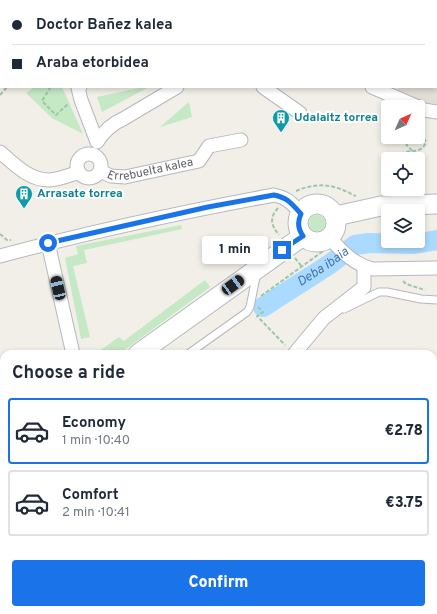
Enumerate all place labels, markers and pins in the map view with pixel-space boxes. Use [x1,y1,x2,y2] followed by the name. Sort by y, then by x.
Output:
[271,108,291,133] building icon: Udalaitz torrea
[294,110,378,126] place label: Udalaitz torrea
[14,184,34,209] building icon: Arrasate torrea
[37,186,123,202] place label: Arrasate torrea

